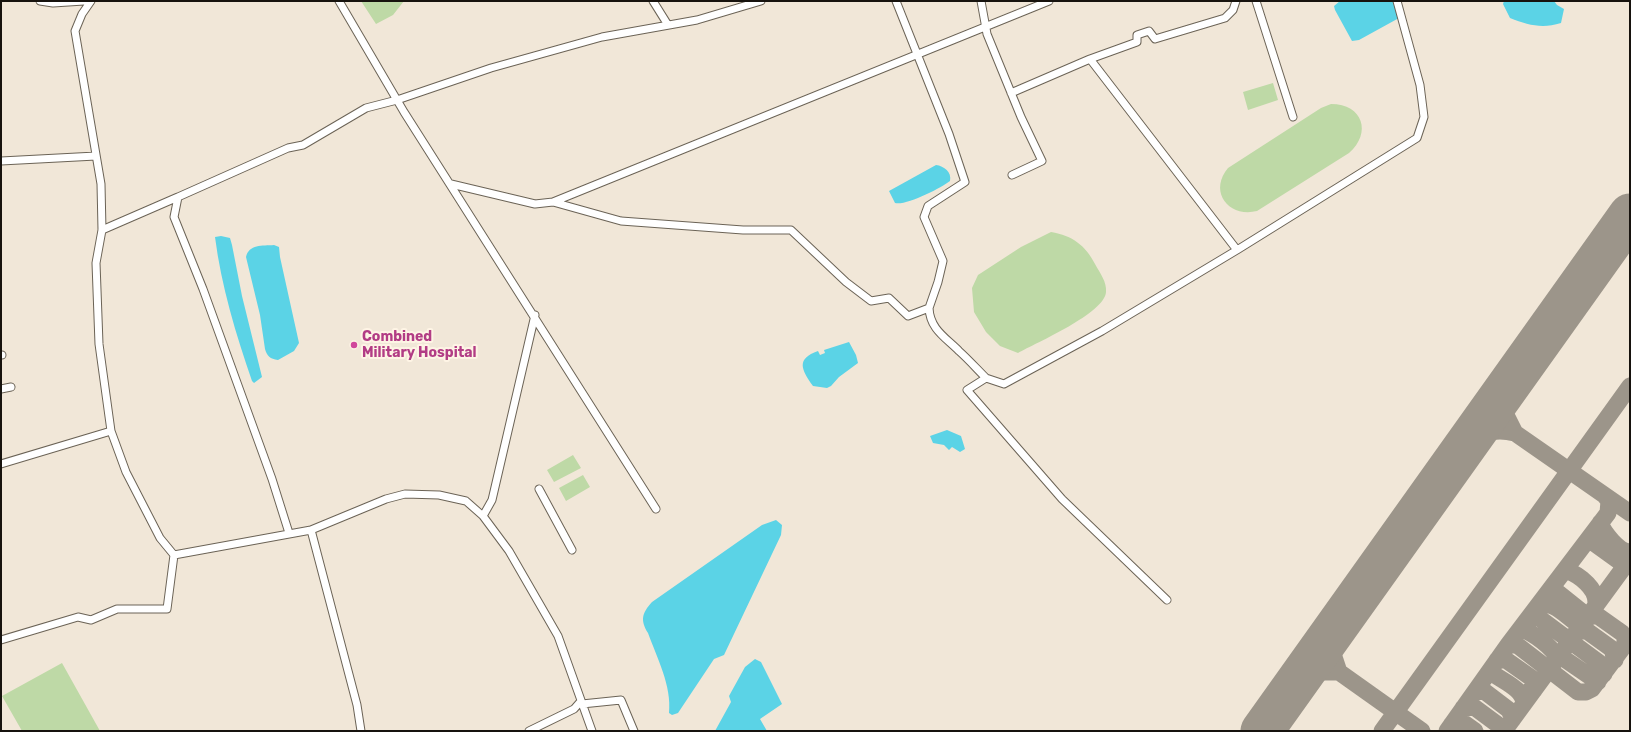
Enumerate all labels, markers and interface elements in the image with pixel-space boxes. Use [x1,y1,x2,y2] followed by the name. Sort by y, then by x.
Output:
[362,329,476,362] place label: Combined Military Hospital
[349,340,359,350] marker: Combined Military Hospital

